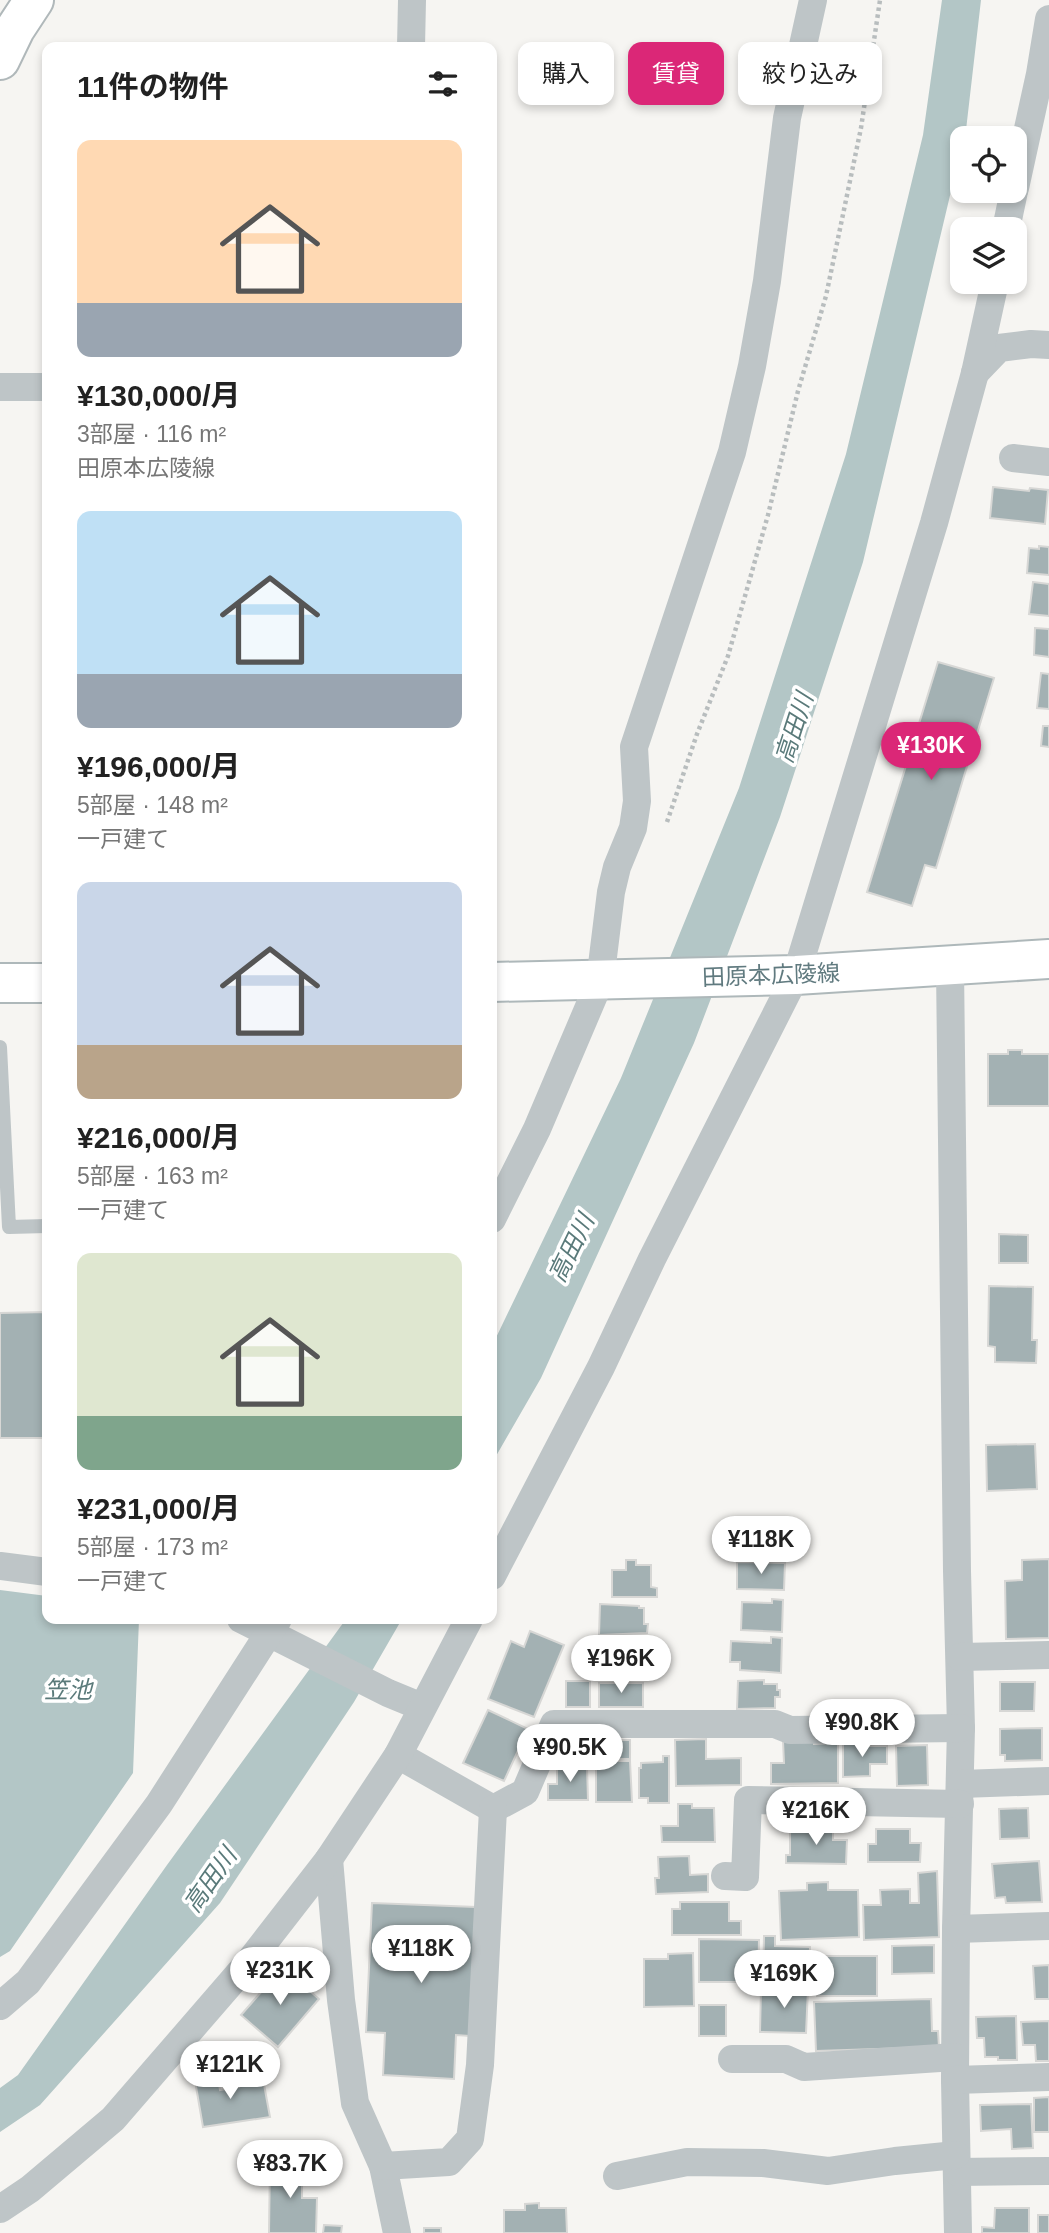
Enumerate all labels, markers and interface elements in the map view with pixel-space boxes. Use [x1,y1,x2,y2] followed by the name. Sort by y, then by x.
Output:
[518,42,614,105] chip: 購入
[628,42,724,105] chip: 賃貸
[738,42,882,105] chip: 絞り込み
[424,65,462,103] icon: filters
[77,70,229,103] text: 11件の物件
[950,126,1027,294] map controls
[950,126,1027,203] button: locate
[207,186,333,312] icon: home
[950,217,1027,294] button: layers
[77,379,240,412] text: ¥130,000/月
[77,421,226,447] text: 3部屋 · 116 m²
[77,455,215,481] text: 田原本広陵線
[207,557,333,683] icon: home
[770,687,819,766] water label: 高田川
[882,722,980,782] pin: ¥130K
[897,732,965,758] text: ¥130K
[77,750,240,783] text: ¥196,000/月
[77,792,228,818] text: 5部屋 · 148 m²
[77,826,169,852] text: 一戸建て
[207,928,333,1054] icon: home
[702,960,840,990] street label: 田原本広陵線
[77,1121,240,1154] text: ¥216,000/月
[77,1163,228,1189] text: 5部屋 · 163 m²
[77,1197,169,1223] text: 一戸建て
[543,1207,600,1286] water label: 高田川
[207,1299,333,1425] icon: home
[77,1492,240,1525] text: ¥231,000/月
[712,1516,810,1576] pin: ¥118K
[728,1526,794,1552] text: ¥118K
[77,1534,228,1560] text: 5部屋 · 173 m²
[77,1568,169,1594] text: 一戸建て
[572,1636,670,1695] pin: ¥196K
[587,1645,655,1671] text: ¥196K
[44,1676,94,1703] water label: 笠池
[805,1700,919,1759] pin: ¥90.8K
[825,1709,899,1735] text: ¥90.8K
[513,1724,627,1784] pin: ¥90.5K
[533,1734,607,1760] text: ¥90.5K
[767,1787,865,1847] pin: ¥216K
[782,1797,850,1823] text: ¥216K
[178,1840,243,1917] water label: 高田川
[372,1926,470,1985] pin: ¥118K
[388,1935,454,1961] text: ¥118K
[231,1948,329,2007] pin: ¥231K
[735,1951,833,2010] pin: ¥169K
[246,1957,314,1983] text: ¥231K
[750,1960,818,1986] text: ¥169K
[181,2042,279,2101] pin: ¥121K
[196,2051,264,2077] text: ¥121K
[233,2140,347,2200] pin: ¥83.7K
[253,2150,327,2176] text: ¥83.7K

